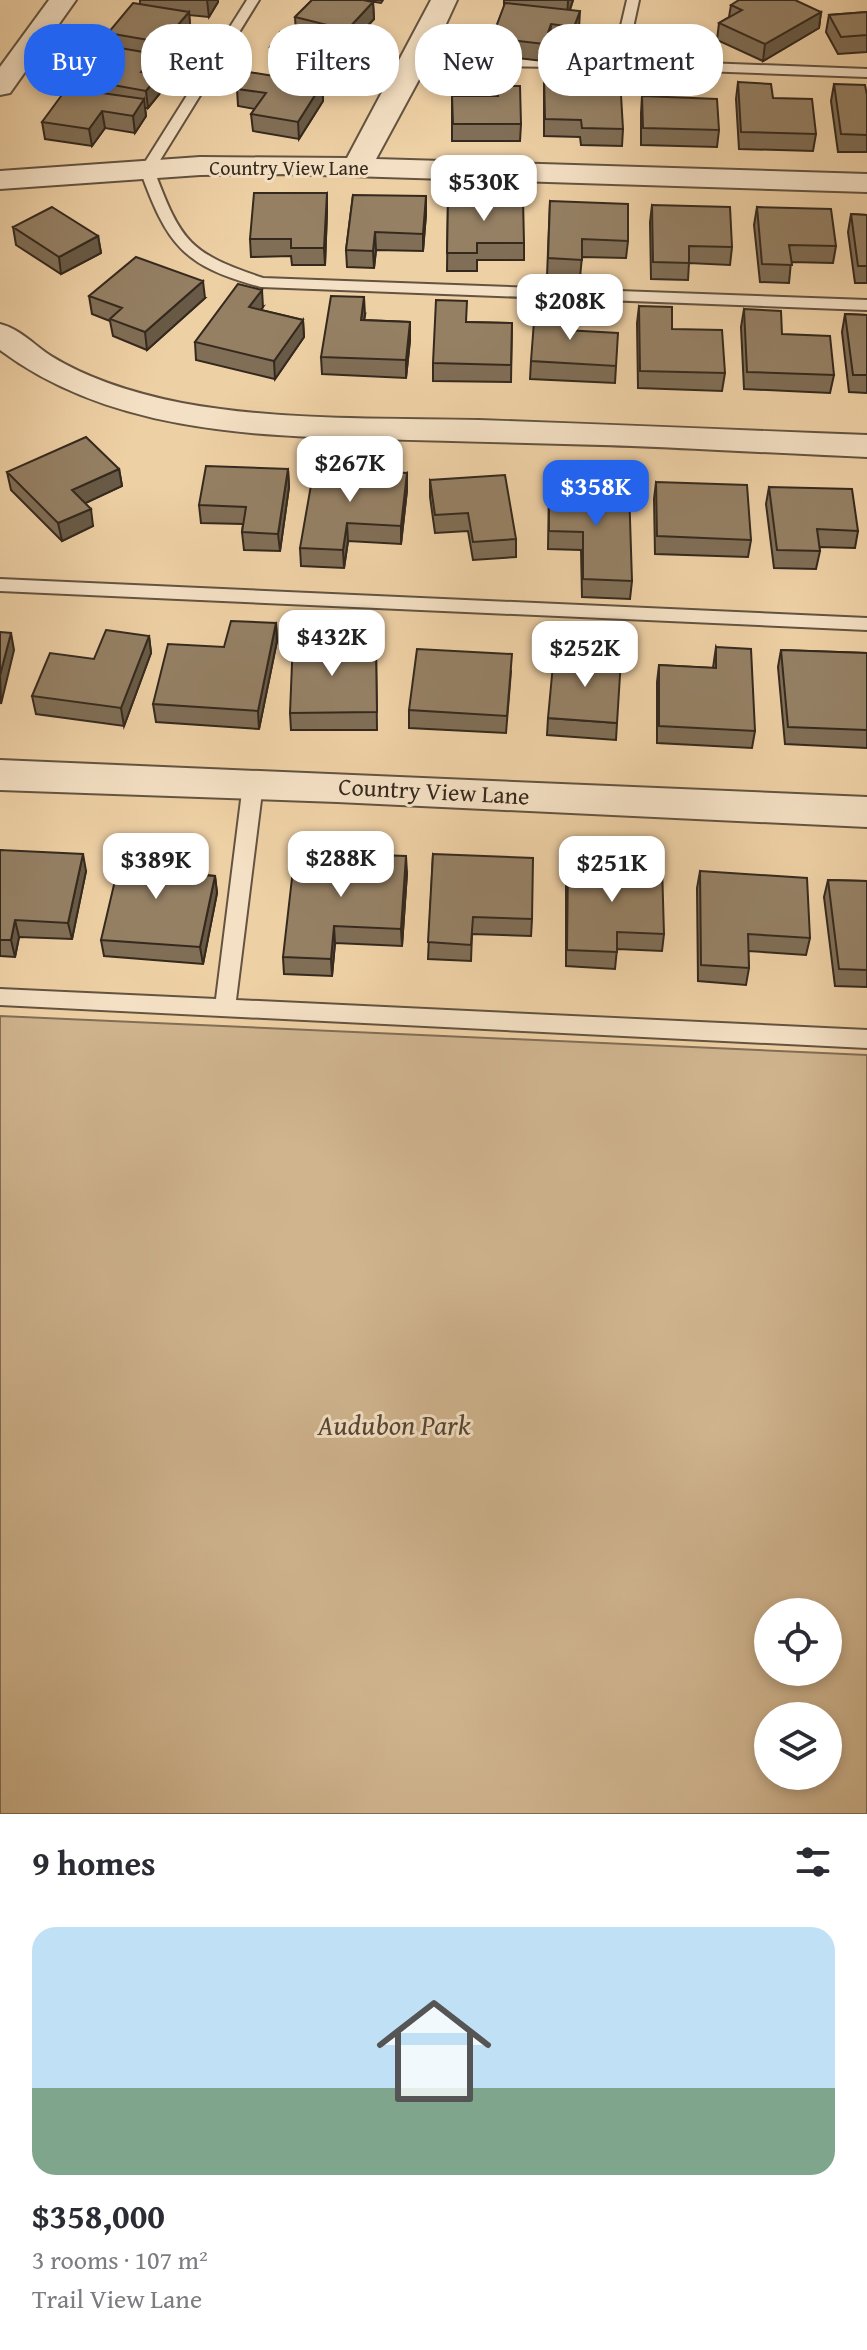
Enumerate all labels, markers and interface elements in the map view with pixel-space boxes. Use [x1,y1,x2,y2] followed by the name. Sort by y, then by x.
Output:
[24,24,125,96] chip: Buy
[141,24,252,96] chip: Rent
[268,24,399,96] chip: Filters
[415,24,522,96] chip: New
[538,24,723,96] chip: Apartment
[209,153,369,182] street label: Country View Lane
[428,155,540,223] pin: $530K
[449,161,519,200] text: $530K
[514,274,626,342] pin: $208K
[535,280,605,319] text: $208K
[294,436,406,504] pin: $267K
[315,442,385,481] text: $267K
[540,460,652,528] pin: $358K
[561,466,631,505] text: $358K
[276,610,388,678] pin: $432K
[297,616,367,655] text: $432K
[529,621,641,689] pin: $252K
[550,627,620,666] text: $252K
[338,769,530,813] street label: Country View Lane
[285,831,397,899] pin: $288K
[100,833,212,901] pin: $389K
[556,836,668,904] pin: $251K
[306,837,376,876] text: $288K
[121,839,191,878] text: $389K
[577,842,647,881] text: $251K
[317,1404,471,1445] park label: Audubon Park
[754,1598,842,1790] map controls
[754,1598,842,1686] button: locate
[754,1702,842,1790] button: layers
[32,1838,156,1887] text: 9 homes
[791,1840,835,1884] icon: filters
[362,1979,506,2123] icon: home
[32,2191,165,2240] text: $358,000
[32,2240,208,2279] text: 3 rooms · 107 m²
[32,2279,202,2318] text: Trail View Lane

